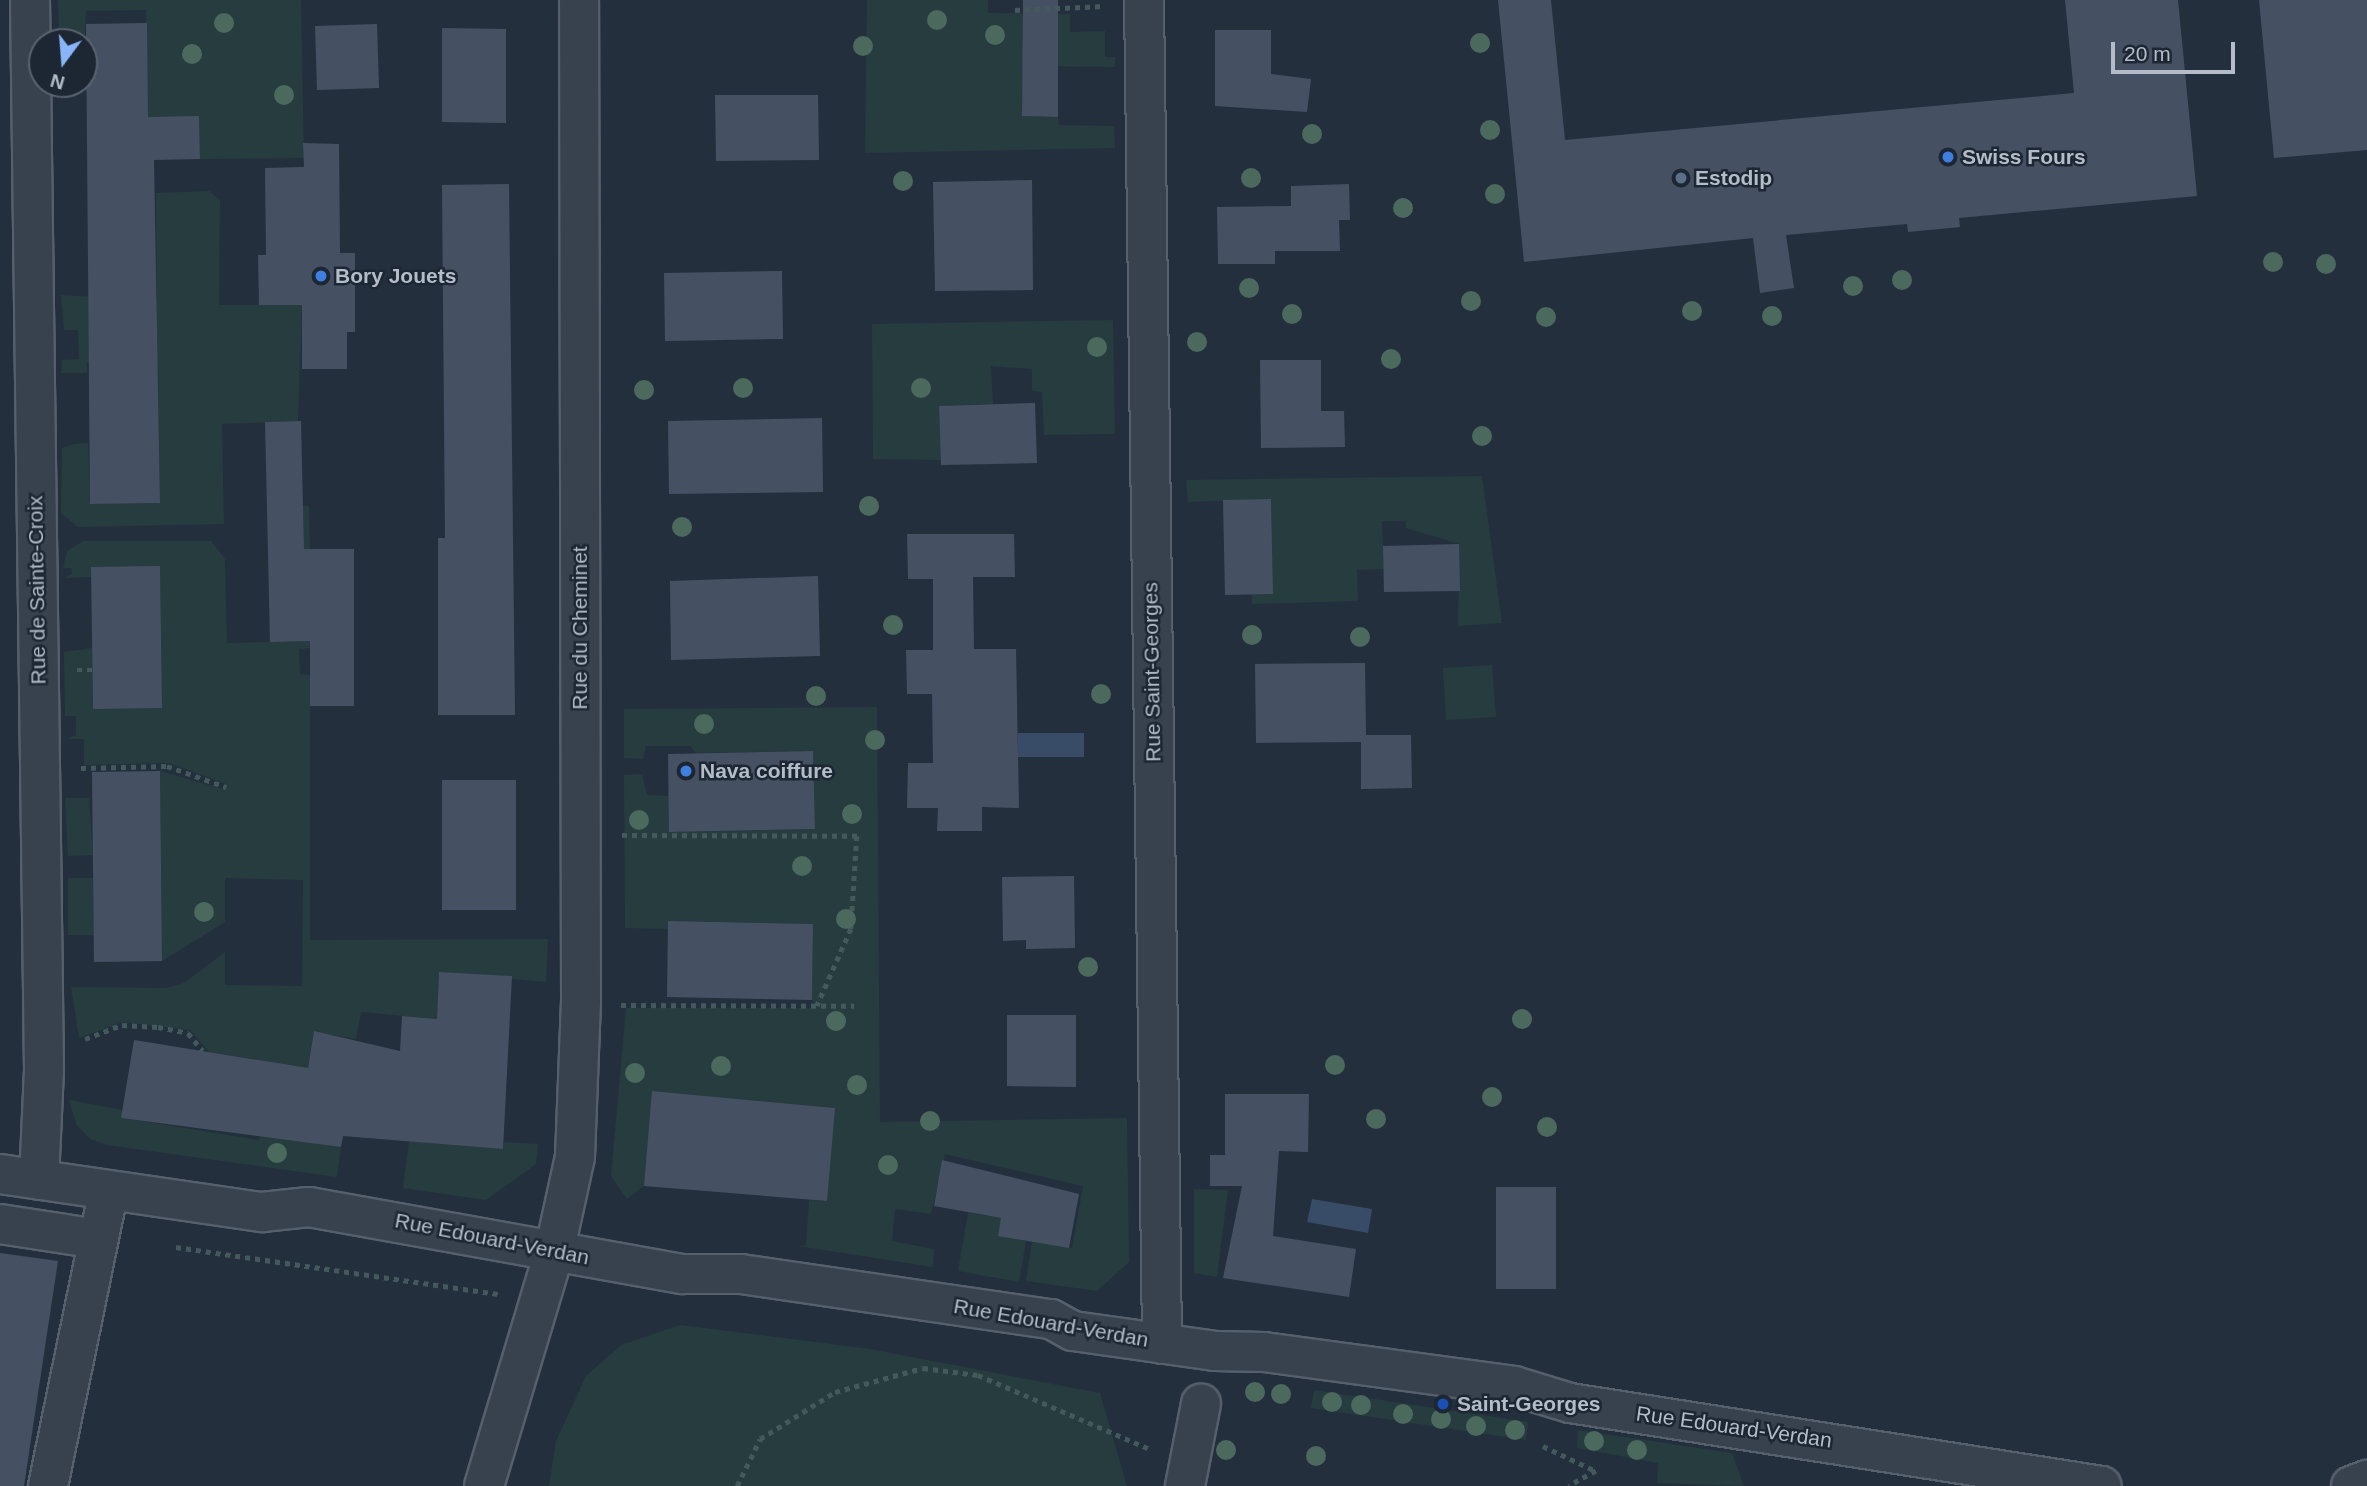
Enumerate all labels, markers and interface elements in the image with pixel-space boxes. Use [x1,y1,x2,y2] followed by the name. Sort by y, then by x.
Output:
[28,28,98,98] north arrow
[2115,28,2239,72] scale bar
[2124,42,2171,65] text: 20 m
[48,70,67,94] text: N
[1962,144,2086,170] place label: Swiss Fours
[1940,149,1956,165] marker: Swiss Fours
[1695,165,1772,191] place label: Estodip
[1673,170,1689,186] marker: Estodip
[335,263,456,289] place label: Bory Jouets
[313,268,329,284] marker: Bory Jouets
[23,495,51,685] street label: Rue de Sainte-Croix
[567,546,593,710] street label: Rue du Cheminet
[1138,582,1166,762] street label: Rue Saint-Georges
[700,758,833,784] place label: Nava coiffure
[678,763,694,779] marker: Nava coiffure
[393,1208,591,1270] street label: Rue Edouard-Verdan
[952,1293,1150,1353] street label: Rue Edouard-Verdan
[1457,1391,1601,1417] place label: Saint-Georges
[1435,1396,1451,1412] marker: Saint-Georges
[1635,1401,1833,1453] street label: Rue Edouard-Verdan

